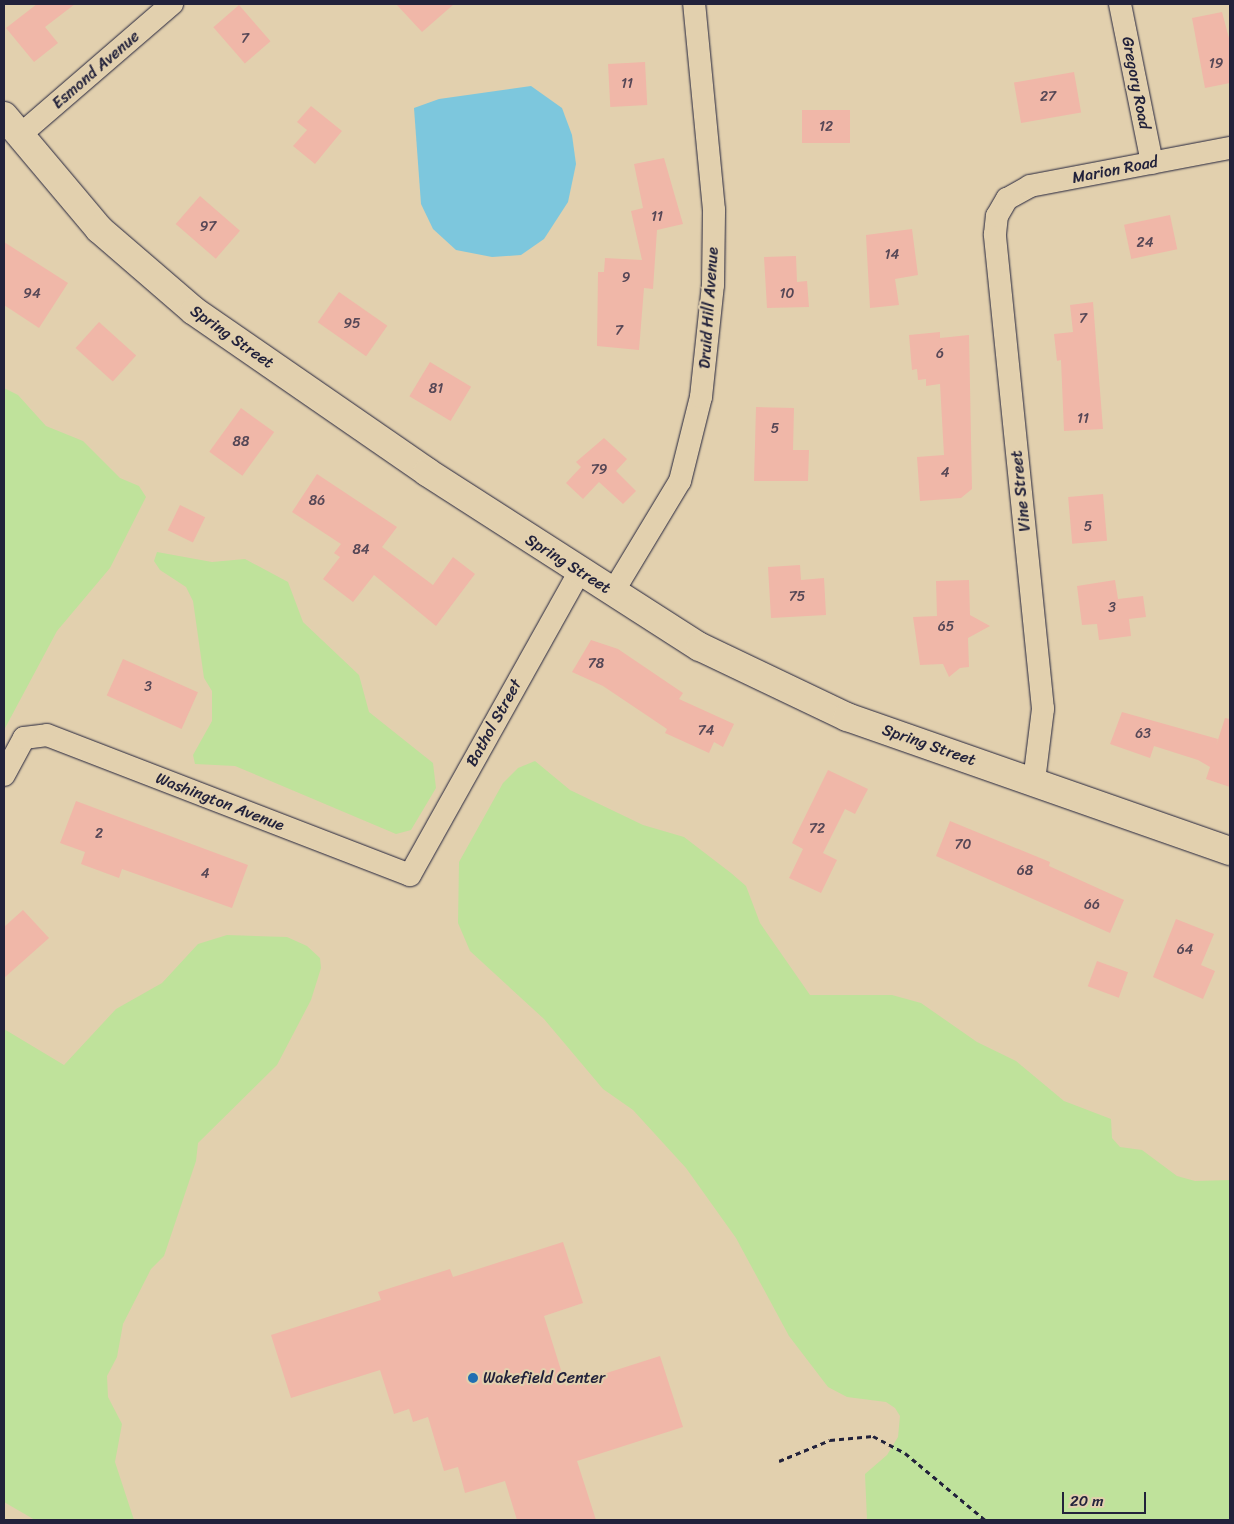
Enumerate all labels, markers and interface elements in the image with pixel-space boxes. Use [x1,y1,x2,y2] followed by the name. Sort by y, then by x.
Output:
[49,27,143,113] street label: Esmond Avenue
[241,31,249,47] house number: 7
[1118,35,1154,131] street label: Gregory Road
[1209,56,1223,72] house number: 19
[621,76,633,92] house number: 11
[1040,89,1056,105] house number: 27
[819,119,833,135] house number: 12
[1070,152,1160,188] street label: Marion Road
[651,209,663,225] house number: 11
[200,219,216,235] house number: 97
[1137,235,1153,251] house number: 24
[695,247,723,369] street label: Druid Hill Avenue
[885,247,899,263] house number: 14
[622,270,630,286] house number: 9
[23,286,41,302] house number: 94
[780,286,794,302] house number: 10
[187,301,277,373] street label: Spring Street
[1079,311,1087,327] house number: 7
[343,316,361,332] house number: 95
[615,323,623,339] house number: 7
[936,346,944,362] house number: 6
[429,381,443,397] house number: 81
[1077,411,1089,427] house number: 11
[771,421,779,437] house number: 5
[233,434,249,450] house number: 88
[1007,450,1035,532] street label: Vine Street
[591,462,607,478] house number: 79
[941,465,949,481] house number: 4
[309,493,325,509] house number: 86
[1084,519,1092,535] house number: 5
[522,530,614,598] street label: Spring Street
[352,542,370,558] house number: 84
[789,589,805,605] house number: 75
[1108,600,1116,616] house number: 3
[938,619,954,635] house number: 65
[588,656,604,672] house number: 78
[462,676,526,770] street label: Bathol Street
[144,679,152,695] house number: 3
[880,720,978,770] street label: Spring Street
[698,723,714,739] house number: 74
[1135,726,1151,742] house number: 63
[153,769,287,835] street label: Washington Avenue
[809,821,825,837] house number: 72
[95,826,103,842] house number: 2
[955,837,971,853] house number: 70
[1017,863,1033,879] house number: 68
[201,866,209,882] house number: 4
[1084,897,1100,913] house number: 66
[1177,942,1193,958] house number: 64
[483,1368,605,1388] place label: Wakefield Center
[467,1372,479,1384] marker: Wakefield Center
[1064,1482,1148,1514] scale bar
[1070,1488,1104,1514] text: 20 m

